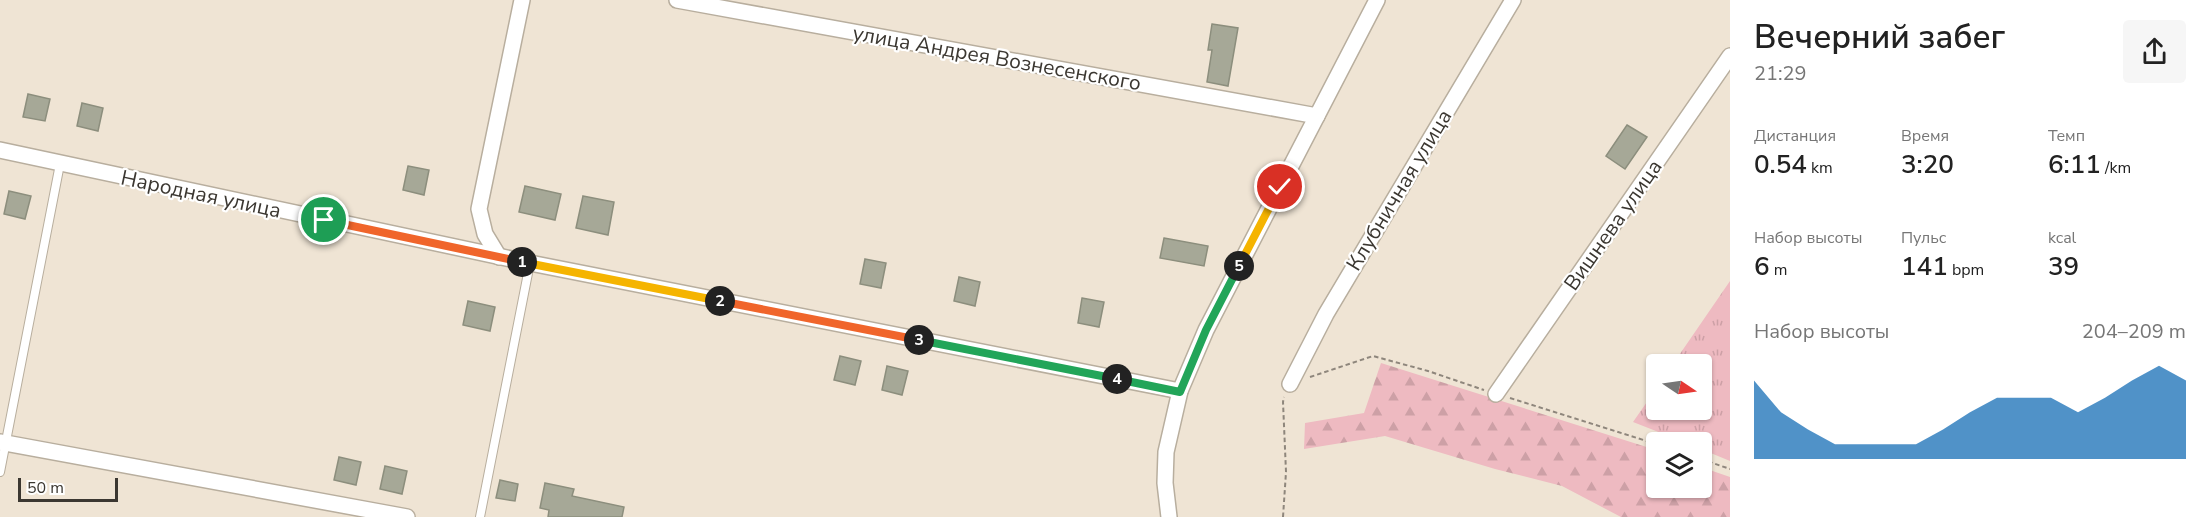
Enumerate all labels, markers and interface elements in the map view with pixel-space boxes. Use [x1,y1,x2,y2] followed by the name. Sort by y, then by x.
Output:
[1754,15,2005,60] text: Вечерний забег
[851,19,1143,97] street label: улица Андрея Вознесенского
[2123,20,2186,83] button: share
[1754,60,1807,87] text: 21:29
[1340,104,1458,276] street label: Клубничная улица
[1754,125,1836,147] text: Дистанция
[1901,125,1949,147] text: Время
[2048,125,2085,147] text: Темп
[1754,147,1807,182] text: 0.54
[1901,147,1954,182] text: 3:20
[2048,147,2101,182] text: 6:11
[1557,154,1669,296] street label: Вишнева улица
[1807,157,1833,179] text: km
[2101,157,2131,179] text: /km
[1254,161,1305,212] pin
[118,163,284,225] street label: Народная улица
[1263,170,1296,203] icon: check
[298,194,349,245] pin
[307,203,340,236] icon: arrive
[1754,227,1862,249] text: Набор высоты
[1901,227,1946,249] text: Пульс
[2048,227,2076,249] text: kcal
[507,247,537,277] pin: 1
[1754,249,1770,284] text: 6
[1901,249,1948,284] text: 141
[2048,249,2079,284] text: 39
[517,251,527,273] text: 1
[1224,251,1254,281] pin: 5
[1234,255,1244,277] text: 5
[1770,259,1787,281] text: m
[1948,259,1984,281] text: bpm
[705,286,735,316] pin: 2
[715,290,725,312] text: 2
[1754,318,1889,345] text: Набор высоты
[2082,318,2186,345] text: 204–209 m
[904,325,934,355] pin: 3
[914,329,924,351] text: 3
[1646,354,1712,420] north arrow
[1646,354,1712,498] map controls
[1102,364,1132,394] pin: 4
[1112,368,1122,390] text: 4
[1646,432,1712,498] button: layers
[18,475,118,502] scale bar
[27,477,64,499] text: 50 m

